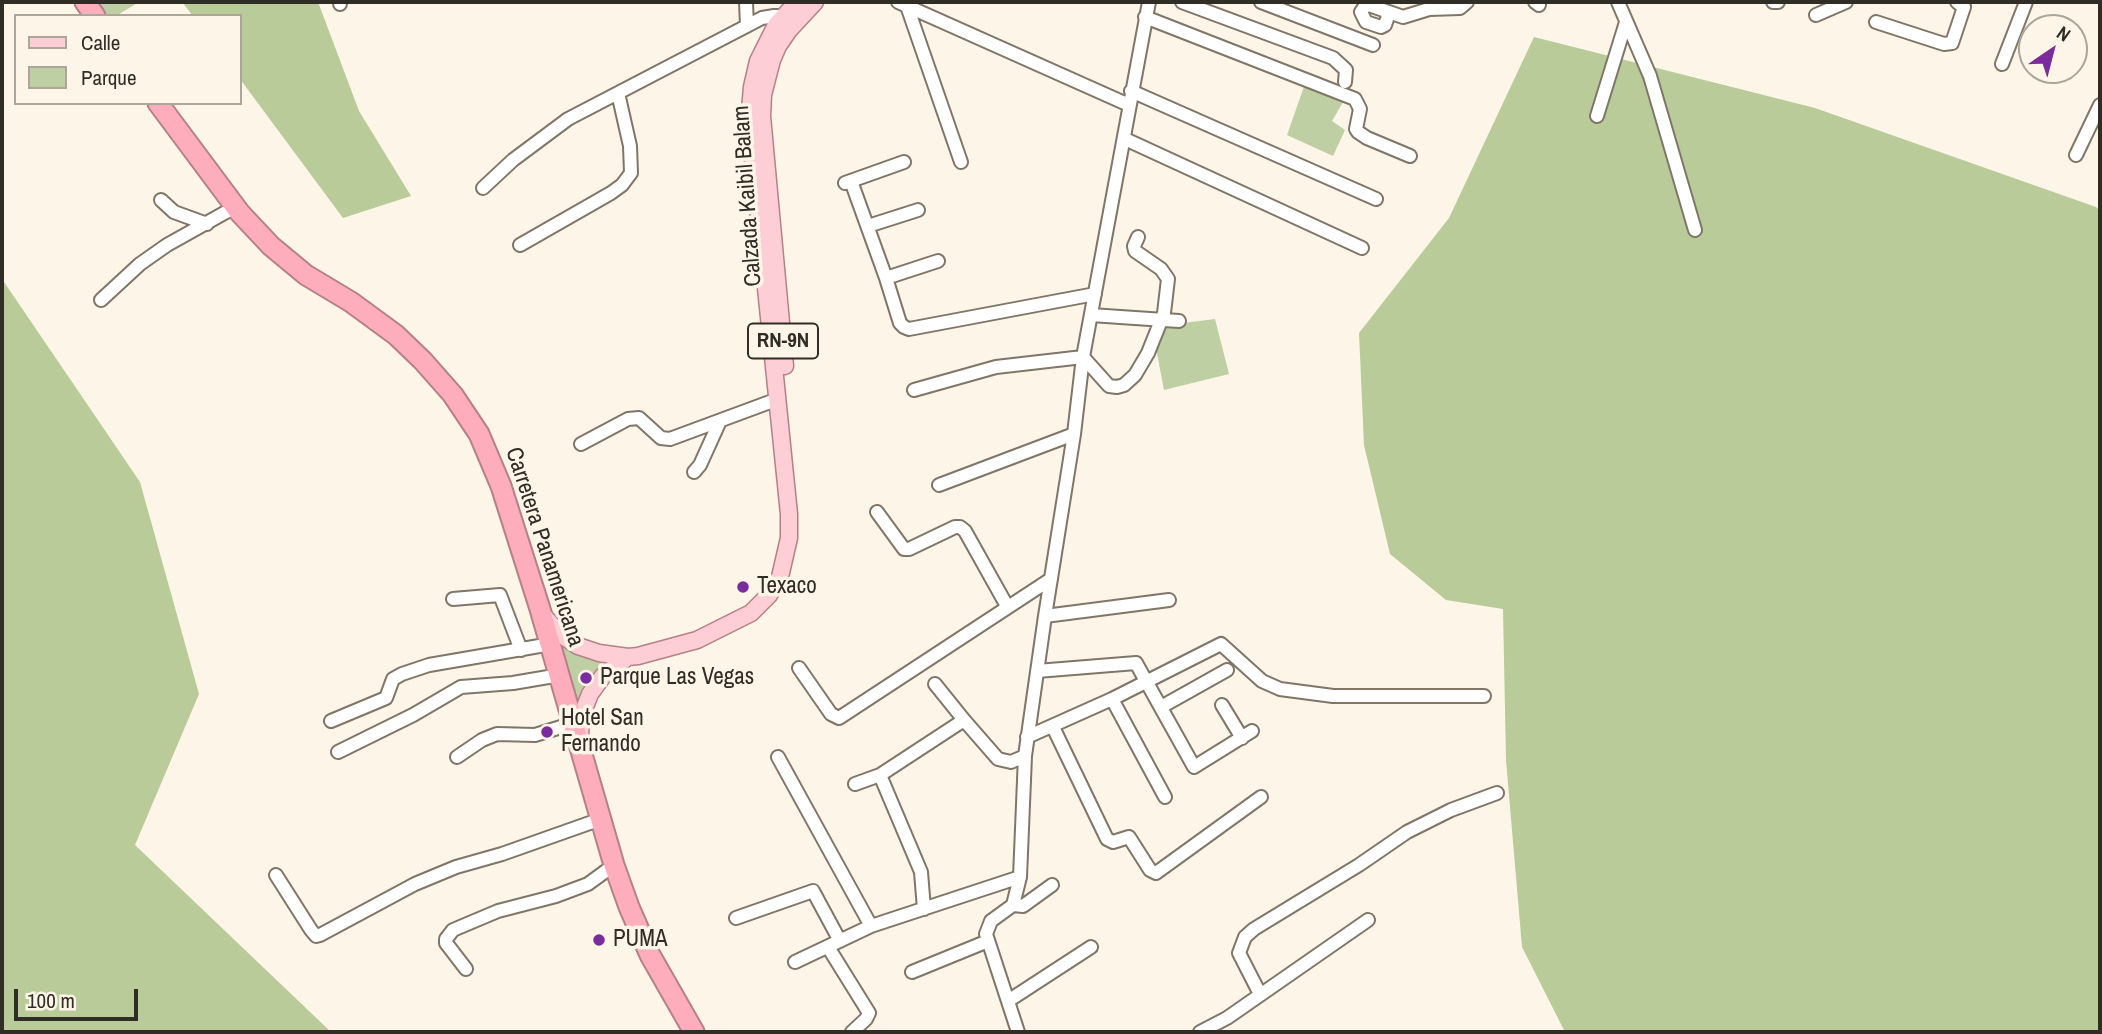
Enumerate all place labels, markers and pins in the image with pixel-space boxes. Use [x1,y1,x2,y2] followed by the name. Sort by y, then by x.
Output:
[757,573,817,601] place label: Texaco
[735,579,751,595] marker: Texaco
[600,664,754,692] place label: Parque Las Vegas
[578,670,594,686] marker: Parque Las Vegas
[561,705,644,759] place label: Hotel San Fernando
[539,724,555,740] marker: Hotel San Fernando
[613,926,667,954] place label: PUMA
[591,932,607,948] marker: PUMA

